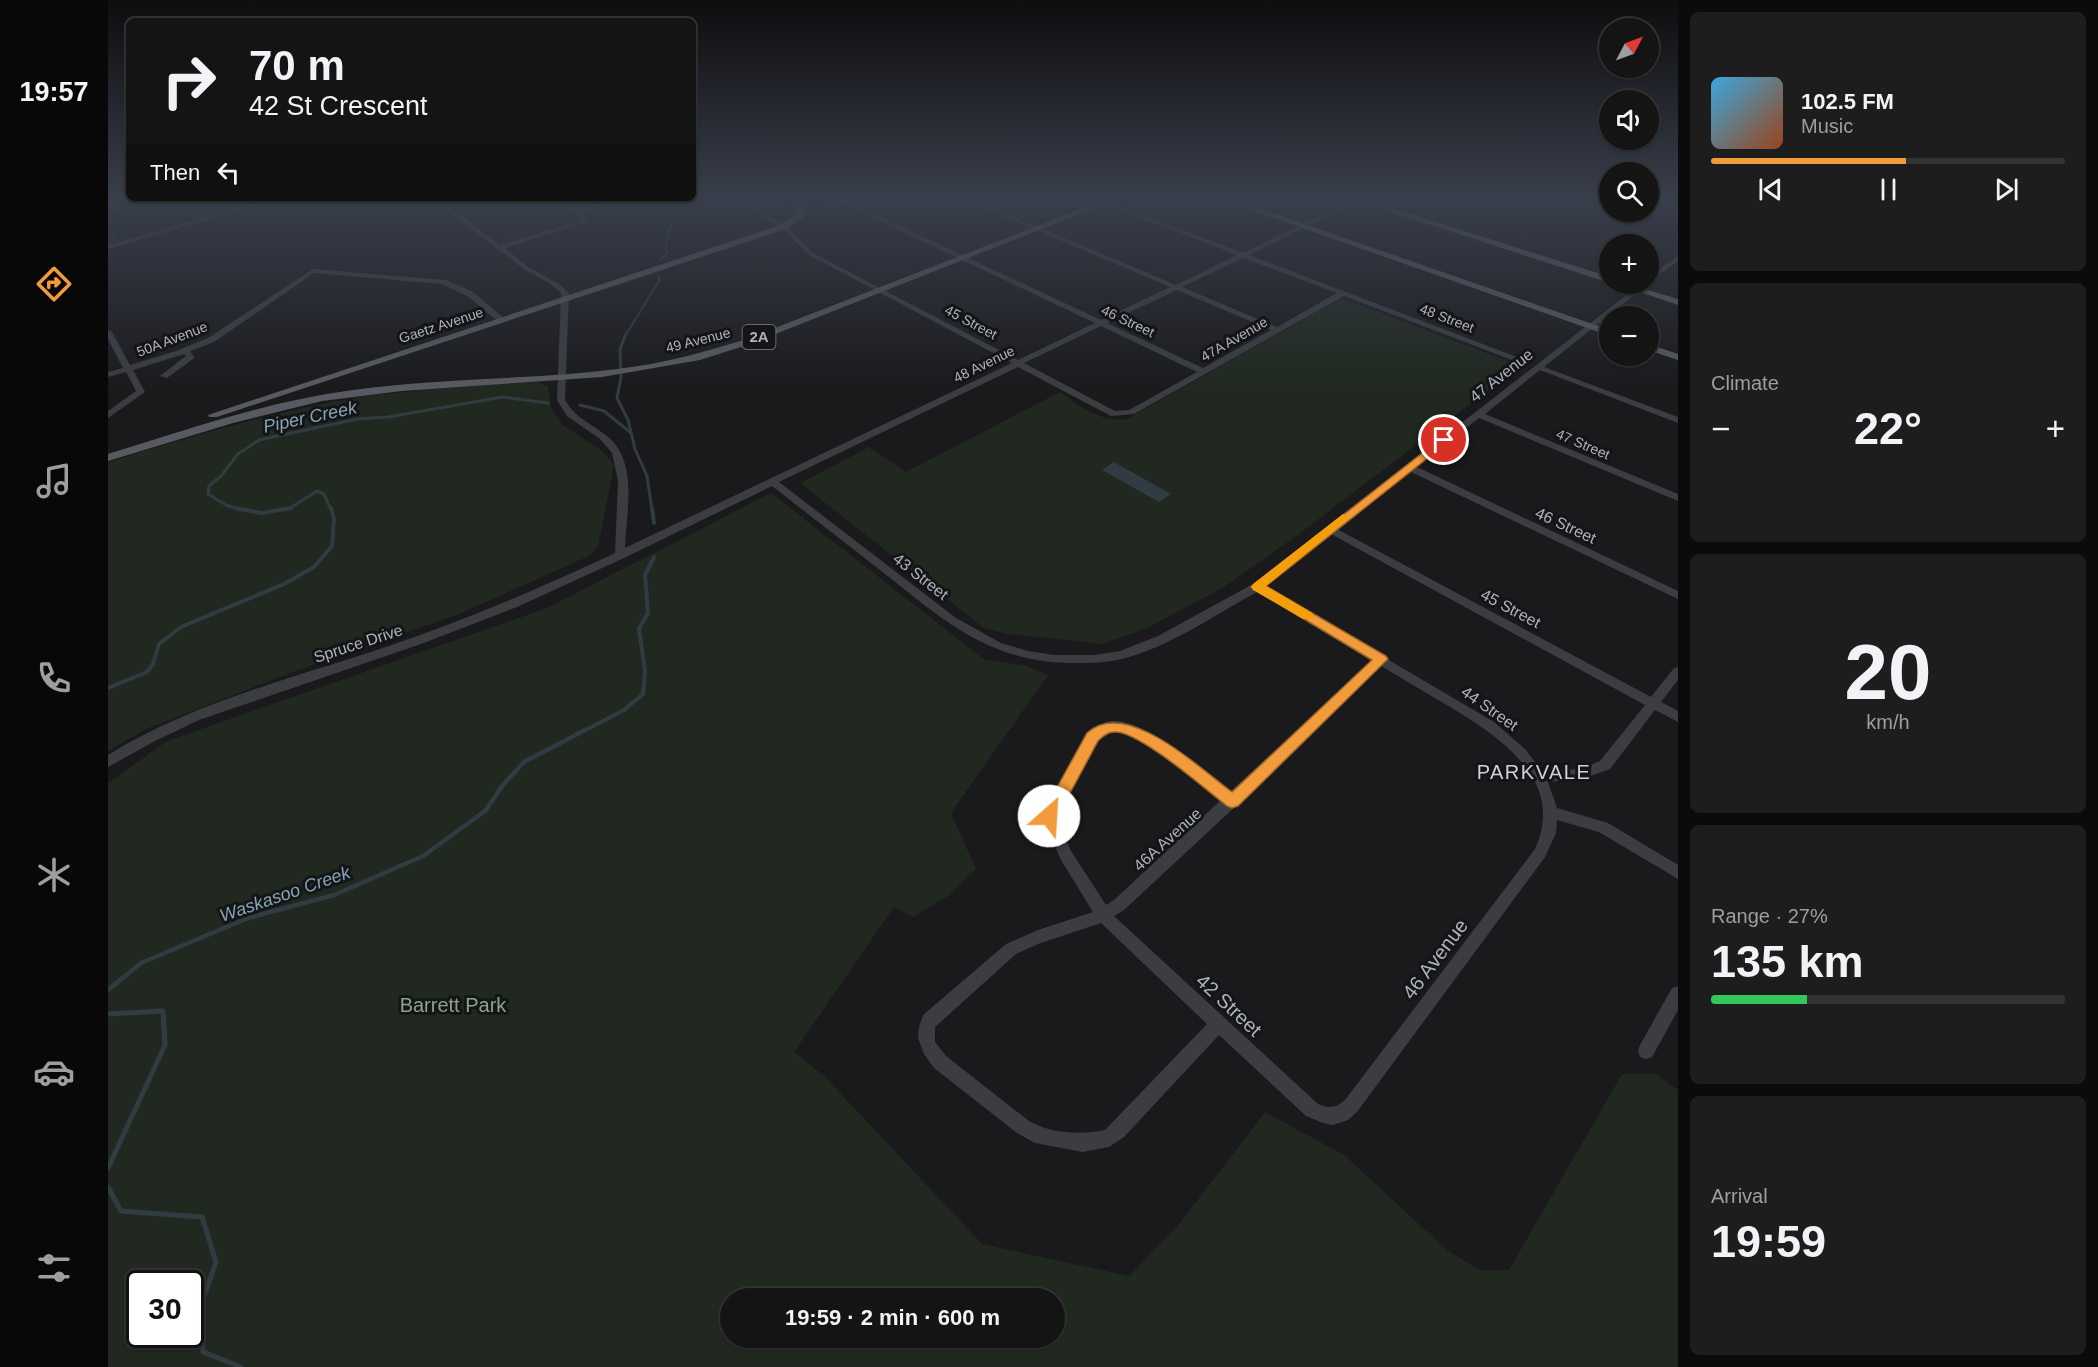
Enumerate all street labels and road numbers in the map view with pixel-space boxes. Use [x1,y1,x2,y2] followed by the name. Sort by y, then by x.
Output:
[1418,300,1476,336] street label: 48 Street
[942,302,1000,342] street label: 45 Street
[1099,302,1157,340] street label: 46 Street
[397,304,485,346] street label: Gaetz Avenue
[1198,313,1270,365] street label: 47A Avenue
[134,318,210,360] street label: 50A Avenue
[664,324,732,356] street label: 49 Avenue
[742,325,776,349] road number: 2A
[951,342,1017,386] street label: 48 Avenue
[1466,345,1536,405] street label: 47 Avenue
[1554,426,1612,463] street label: 47 Street
[1533,504,1599,547] street label: 46 Street
[890,550,952,603] street label: 43 Street
[1478,586,1544,631] street label: 45 Street
[312,621,405,666] street label: Spruce Drive
[1458,683,1522,734] street label: 44 Street
[1130,805,1205,874] street label: 46A Avenue
[1398,915,1472,1003] street label: 46 Avenue
[1192,969,1267,1041] street label: 42 Street

